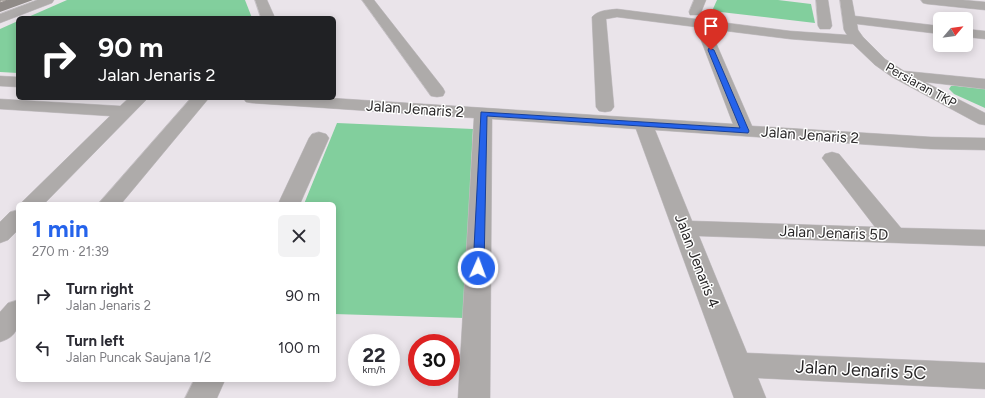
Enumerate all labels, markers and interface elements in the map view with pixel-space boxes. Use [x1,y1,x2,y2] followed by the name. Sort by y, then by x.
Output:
[694,9,728,50] pin
[933,12,973,52] north arrow
[933,12,973,52] map controls
[700,15,722,37] icon: arrive
[98,30,163,64] text: 90 m
[32,32,84,84] icon: right
[883,59,959,111] street label: Persiaran TKP
[98,64,216,86] text: Jalan Jenaris 2
[366,97,464,121] street label: Jalan Jenaris 2
[761,123,859,147] street label: Jalan Jenaris 2
[671,212,723,310] street label: Jalan Jenaris 4
[32,214,89,243] text: 1 min
[278,215,320,257] button: close
[779,222,889,244] street label: Jalan Jenaris 5D
[32,244,109,259] text: 270 m · 21:39
[457,247,499,289] position arrow
[66,280,134,298] text: Turn right
[32,285,54,307] icon: right
[285,287,320,305] text: 90 m
[66,298,151,313] text: Jalan Jenaris 2
[66,332,124,350] text: Turn left
[408,334,460,386] speed limit sign: 30
[32,337,54,359] icon: left
[278,339,320,357] text: 100 m
[362,343,386,367] text: 22
[66,350,211,365] text: Jalan Puncak Saujana 1/2
[795,356,927,384] street label: Jalan Jenaris 5C
[363,363,385,376] text: km/h

